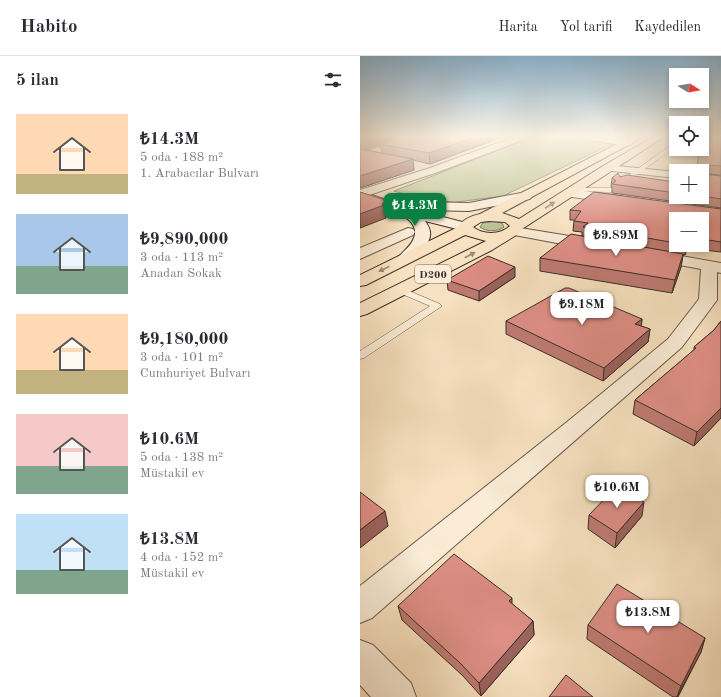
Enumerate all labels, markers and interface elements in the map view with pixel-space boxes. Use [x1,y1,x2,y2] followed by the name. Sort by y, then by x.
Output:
[20,18,77,37] text: Habito
[498,20,538,34] text: Harita
[560,20,612,34] text: Yol tarifi
[634,20,701,34] text: Kaydedilen
[669,68,709,108] north arrow
[669,68,709,252] map controls
[322,69,344,91] icon: filters
[16,72,59,89] text: 5 ilan
[669,116,709,156] button: locate
[48,130,96,178] icon: home
[140,131,199,148] text: ₺14.3M
[140,151,223,164] text: 5 oda · 188 m²
[669,164,709,204] button: +
[140,167,259,180] text: 1. Arabacılar Bulvarı
[382,193,448,227] pin: ₺14.3M
[392,199,438,212] text: ₺14.3M
[545,201,555,209] one-way arrow
[669,212,709,252] button: −
[583,223,649,257] pin: ₺9.89M
[593,229,639,242] text: ₺9.89M
[48,230,96,278] icon: home
[140,231,228,248] text: ₺9,890,000
[140,251,223,264] text: 3 oda · 113 m²
[464,252,476,258] one-way arrow
[415,265,451,283] road number: D200
[378,266,389,272] one-way arrow
[140,267,222,280] text: Anadan Sokak
[549,292,615,326] pin: ₺9.18M
[559,298,605,311] text: ₺9.18M
[48,330,96,378] icon: home
[140,331,228,348] text: ₺9,180,000
[140,351,223,364] text: 3 oda · 101 m²
[140,367,250,380] text: Cumhuriyet Bulvarı
[48,430,96,478] icon: home
[140,431,199,448] text: ₺10.6M
[140,451,223,464] text: 5 oda · 138 m²
[140,467,205,480] text: Müstakil ev
[584,475,650,509] pin: ₺10.6M
[594,481,640,494] text: ₺10.6M
[48,530,96,578] icon: home
[140,531,199,548] text: ₺13.8M
[140,551,223,564] text: 4 oda · 152 m²
[140,567,205,580] text: Müstakil ev
[615,600,681,634] pin: ₺13.8M
[625,606,671,619] text: ₺13.8M

